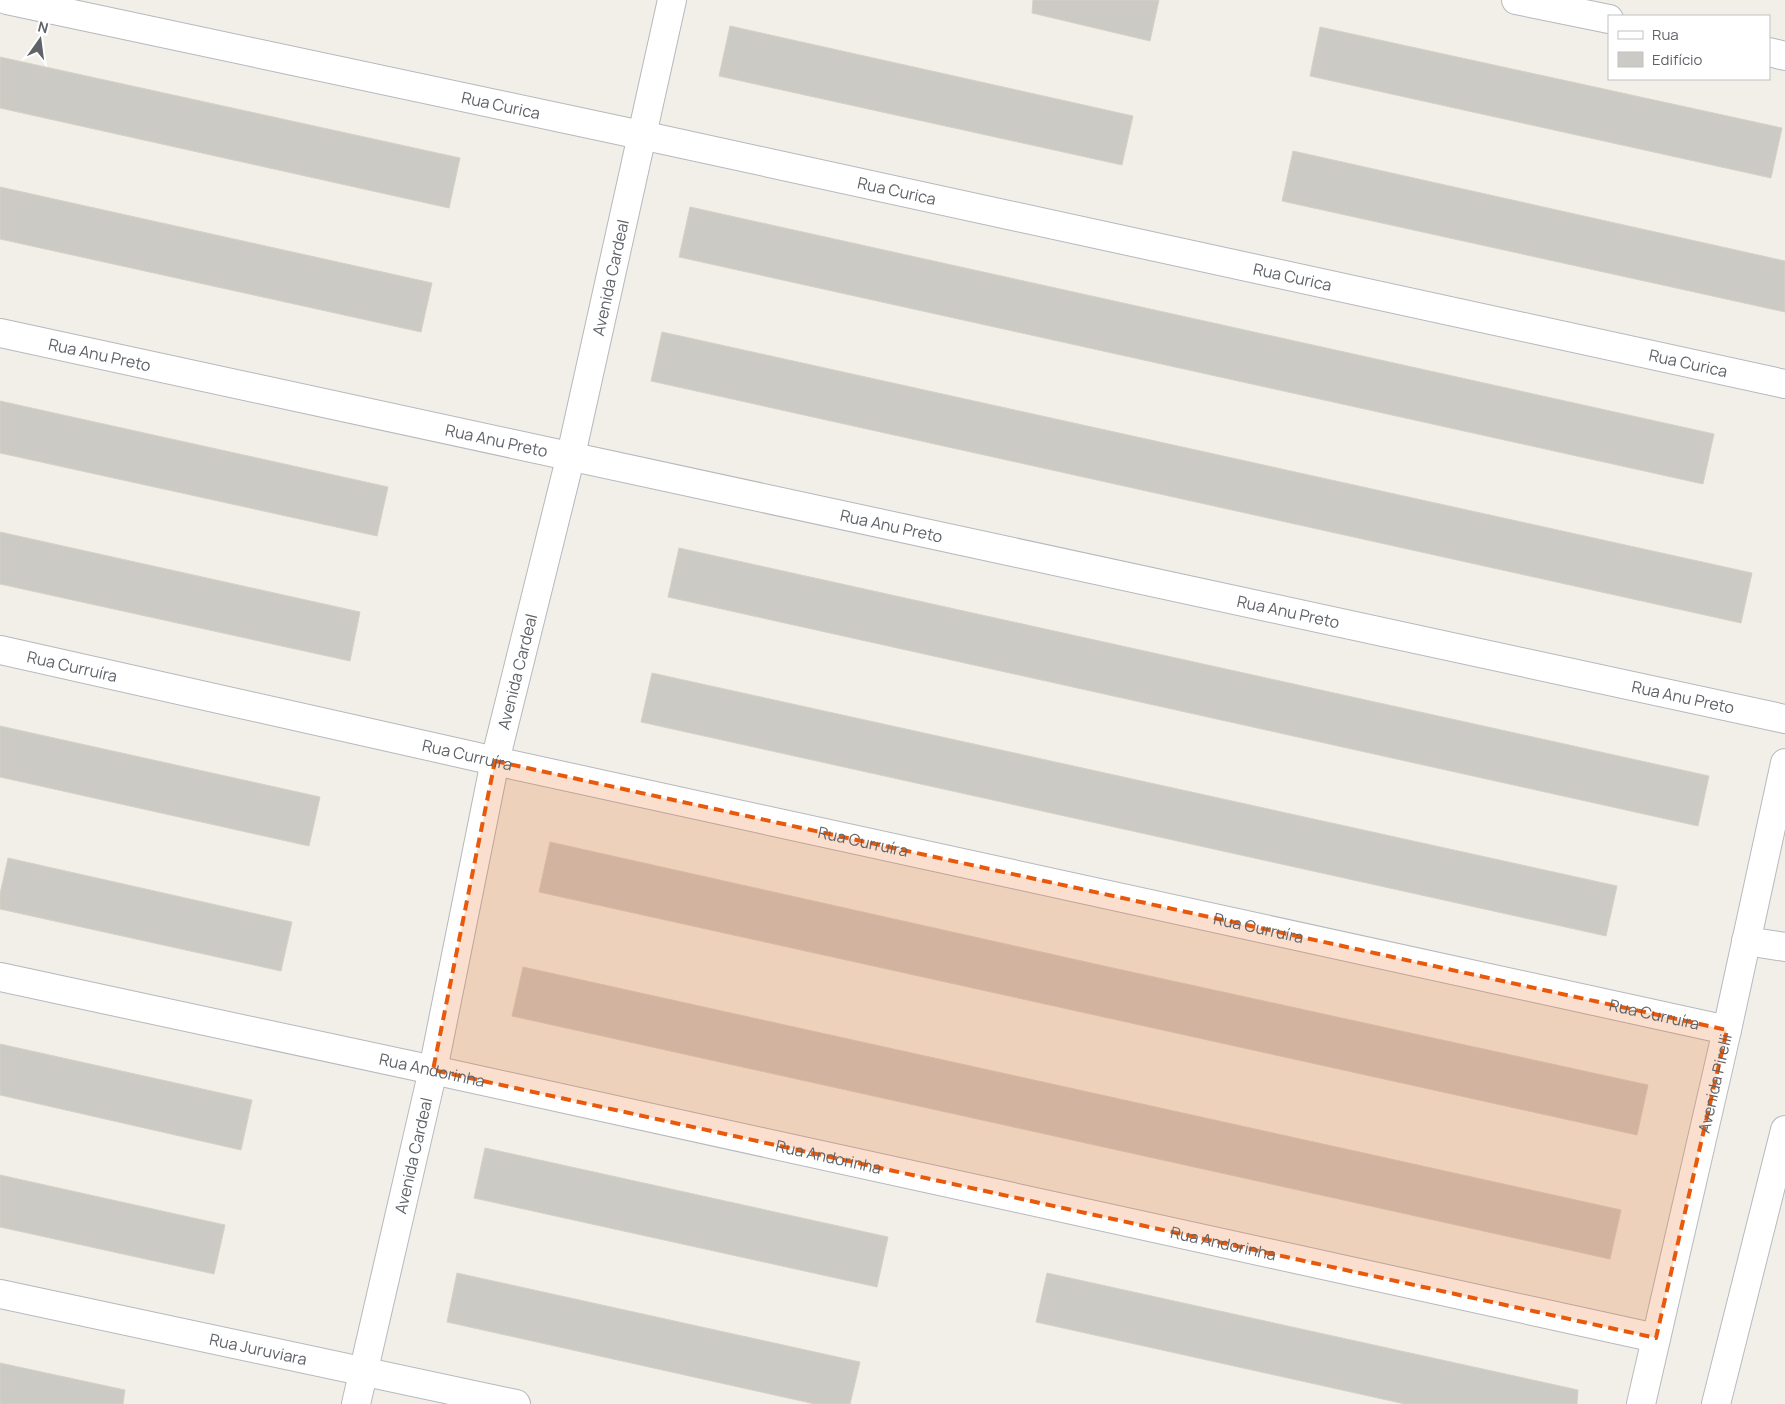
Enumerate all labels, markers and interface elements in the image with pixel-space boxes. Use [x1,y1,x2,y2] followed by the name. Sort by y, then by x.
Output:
[15,15,65,65] north arrow
[1608,15,1770,80] legend
[36,16,50,37] text: N
[1652,24,1679,45] text: Rua
[1652,49,1703,70] text: Edifício
[460,86,542,124] street label: Rua Curica
[855,171,938,210] street label: Rua Curica
[587,217,634,338] street label: Avenida Cardeal
[1251,258,1334,296] street label: Rua Curica
[46,333,153,376] street label: Rua Anu Preto
[1647,344,1730,382] street label: Rua Curica
[443,419,550,462] street label: Rua Anu Preto
[838,504,945,548] street label: Rua Anu Preto
[1235,590,1342,633] street label: Rua Anu Preto
[492,611,542,732] street label: Avenida Cardeal
[25,645,119,687] street label: Rua Curruíra
[1630,675,1736,719] street label: Rua Anu Preto
[420,734,515,776] street label: Rua Curruíra
[816,821,910,862] street label: Rua Curruíra
[1212,907,1306,948] street label: Rua Curruíra
[1607,994,1702,1035] street label: Rua Curruíra
[1693,1032,1737,1135] street label: Avenida Pirelli
[377,1048,487,1092] street label: Rua Andorinha
[389,1095,437,1216] street label: Avenida Cardeal
[774,1134,884,1179] street label: Rua Andorinha
[1168,1221,1278,1265] street label: Rua Andorinha
[207,1328,309,1370] street label: Rua Juruviara

